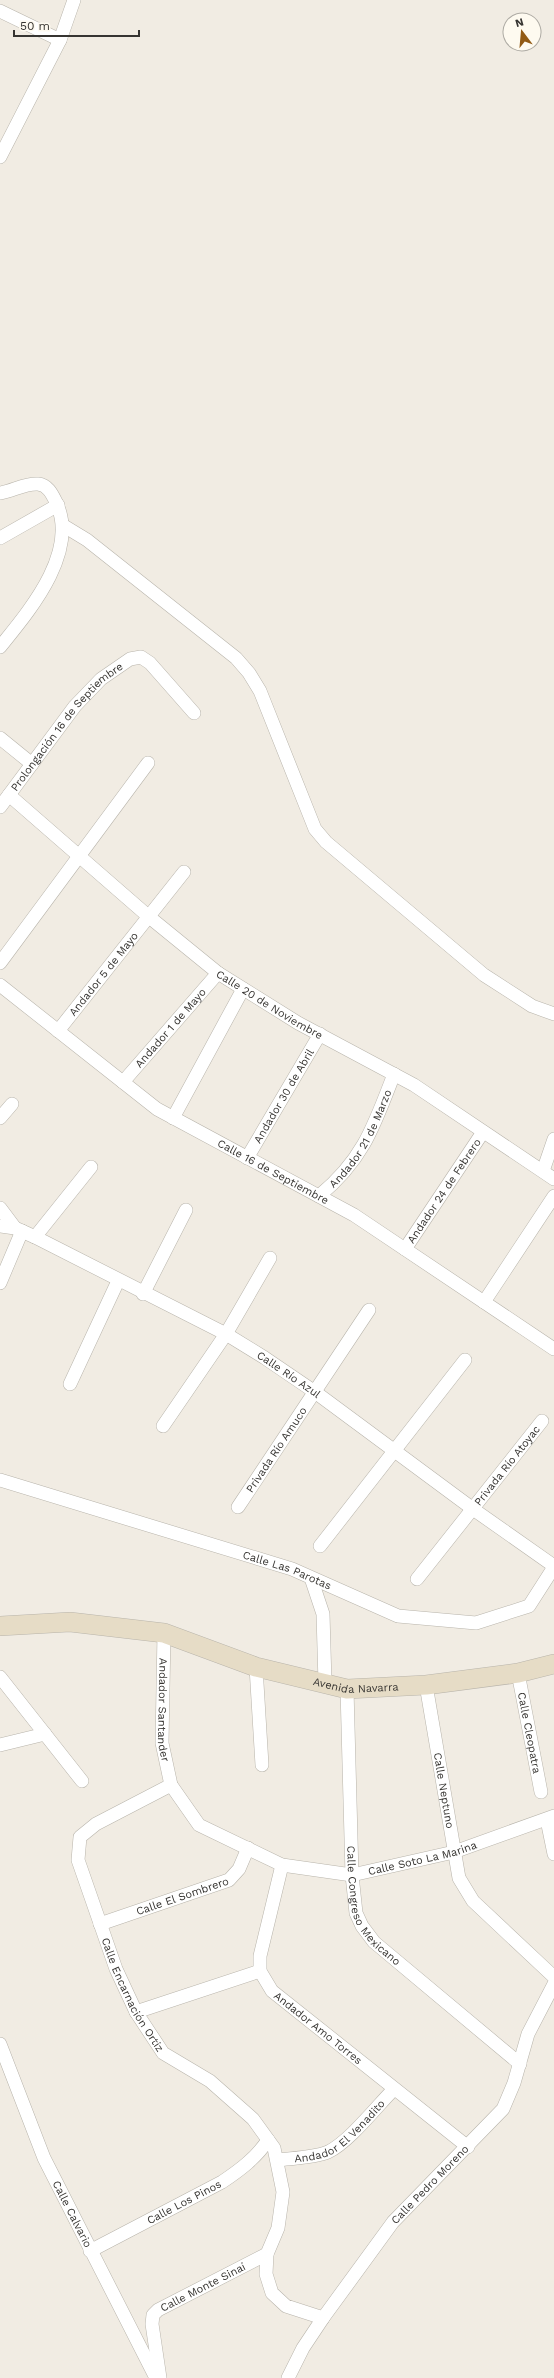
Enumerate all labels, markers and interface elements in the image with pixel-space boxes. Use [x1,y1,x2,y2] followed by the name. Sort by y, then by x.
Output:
[14,12,139,38] scale bar
[502,12,542,52] north arrow
[514,15,525,30] text: N
[20,19,50,33] text: 50 m
[8,659,125,793] street label: Prolongación 16 de Septiembre
[66,929,141,1018] street label: Andador 5 de Mayo
[214,967,325,1042] street label: Calle 20 de Noviembre
[132,985,208,1070] street label: Andador 1 de Mayo
[251,1046,317,1146] street label: Andador 30 de Abril
[326,1088,394,1190] street label: Andador 21 de Marzo
[215,1136,331,1207] street label: Calle 16 de Septiembre
[404,1136,483,1246] street label: Andador 24 de Febrero
[255,1348,324,1401] street label: Calle Río Azul
[243,1404,309,1495] street label: Privada Río Amuco
[471,1423,543,1508] street label: Privada Río Atoyac
[241,1548,334,1592] street label: Calle Las Parotas
[155,1658,172,1763] street label: Andador Santander
[312,1675,399,1696] street label: Avenida Navarra
[515,1691,544,1775] street label: Calle Cleopatra
[431,1752,457,1829] street label: Calle Neptuno
[367,1838,478,1878] street label: Calle Soto La Marina
[345,1846,403,1968] street label: Calle Congreso Mexicano
[134,1874,230,1918] street label: Calle El Sombrero
[99,1936,167,2054] street label: Calle Encarnación Ortiz
[271,1989,365,2067] street label: Andador Amo Torres
[294,2097,387,2165] street label: Andador El Venadito
[388,2142,471,2227] street label: Calle Pedro Moreno
[145,2177,224,2227] street label: Calle Los Pinos
[50,2178,95,2250] street label: Calle Calvario
[158,2260,248,2314] street label: Calle Monte Sinaí

